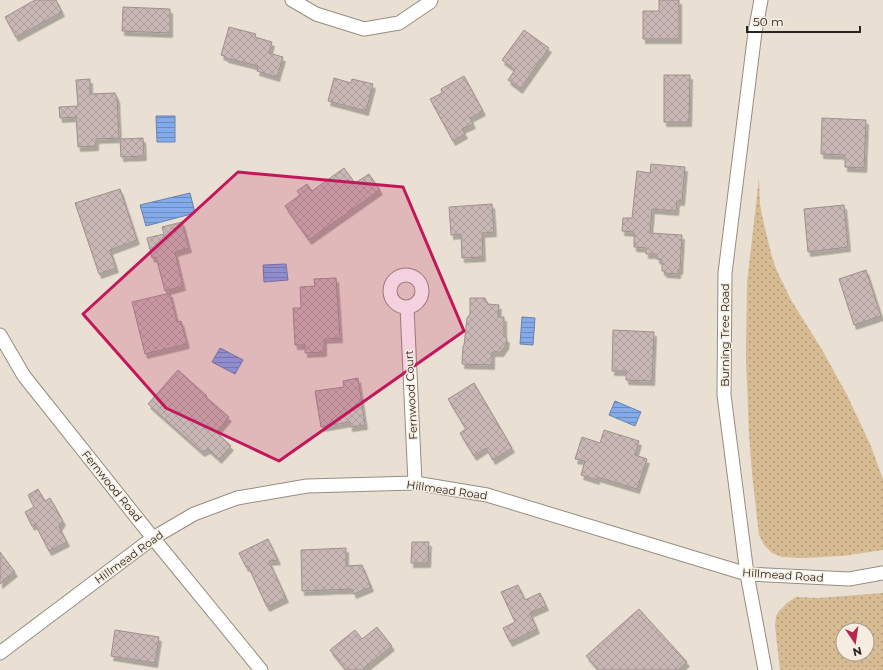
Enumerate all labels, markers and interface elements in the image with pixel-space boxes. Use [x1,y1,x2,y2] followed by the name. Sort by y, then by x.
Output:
[747,8,860,34] scale bar
[753,14,784,29] text: 50 m
[718,283,732,387] street label: Burning Tree Road
[402,349,420,440] street label: Fernwood Court
[79,448,145,524] street label: Fernwood Road
[406,477,488,503] street label: Hillmead Road
[92,527,166,587] street label: Hillmead Road
[742,565,824,585] street label: Hillmead Road
[835,622,875,662] north arrow
[851,644,863,660] text: N

